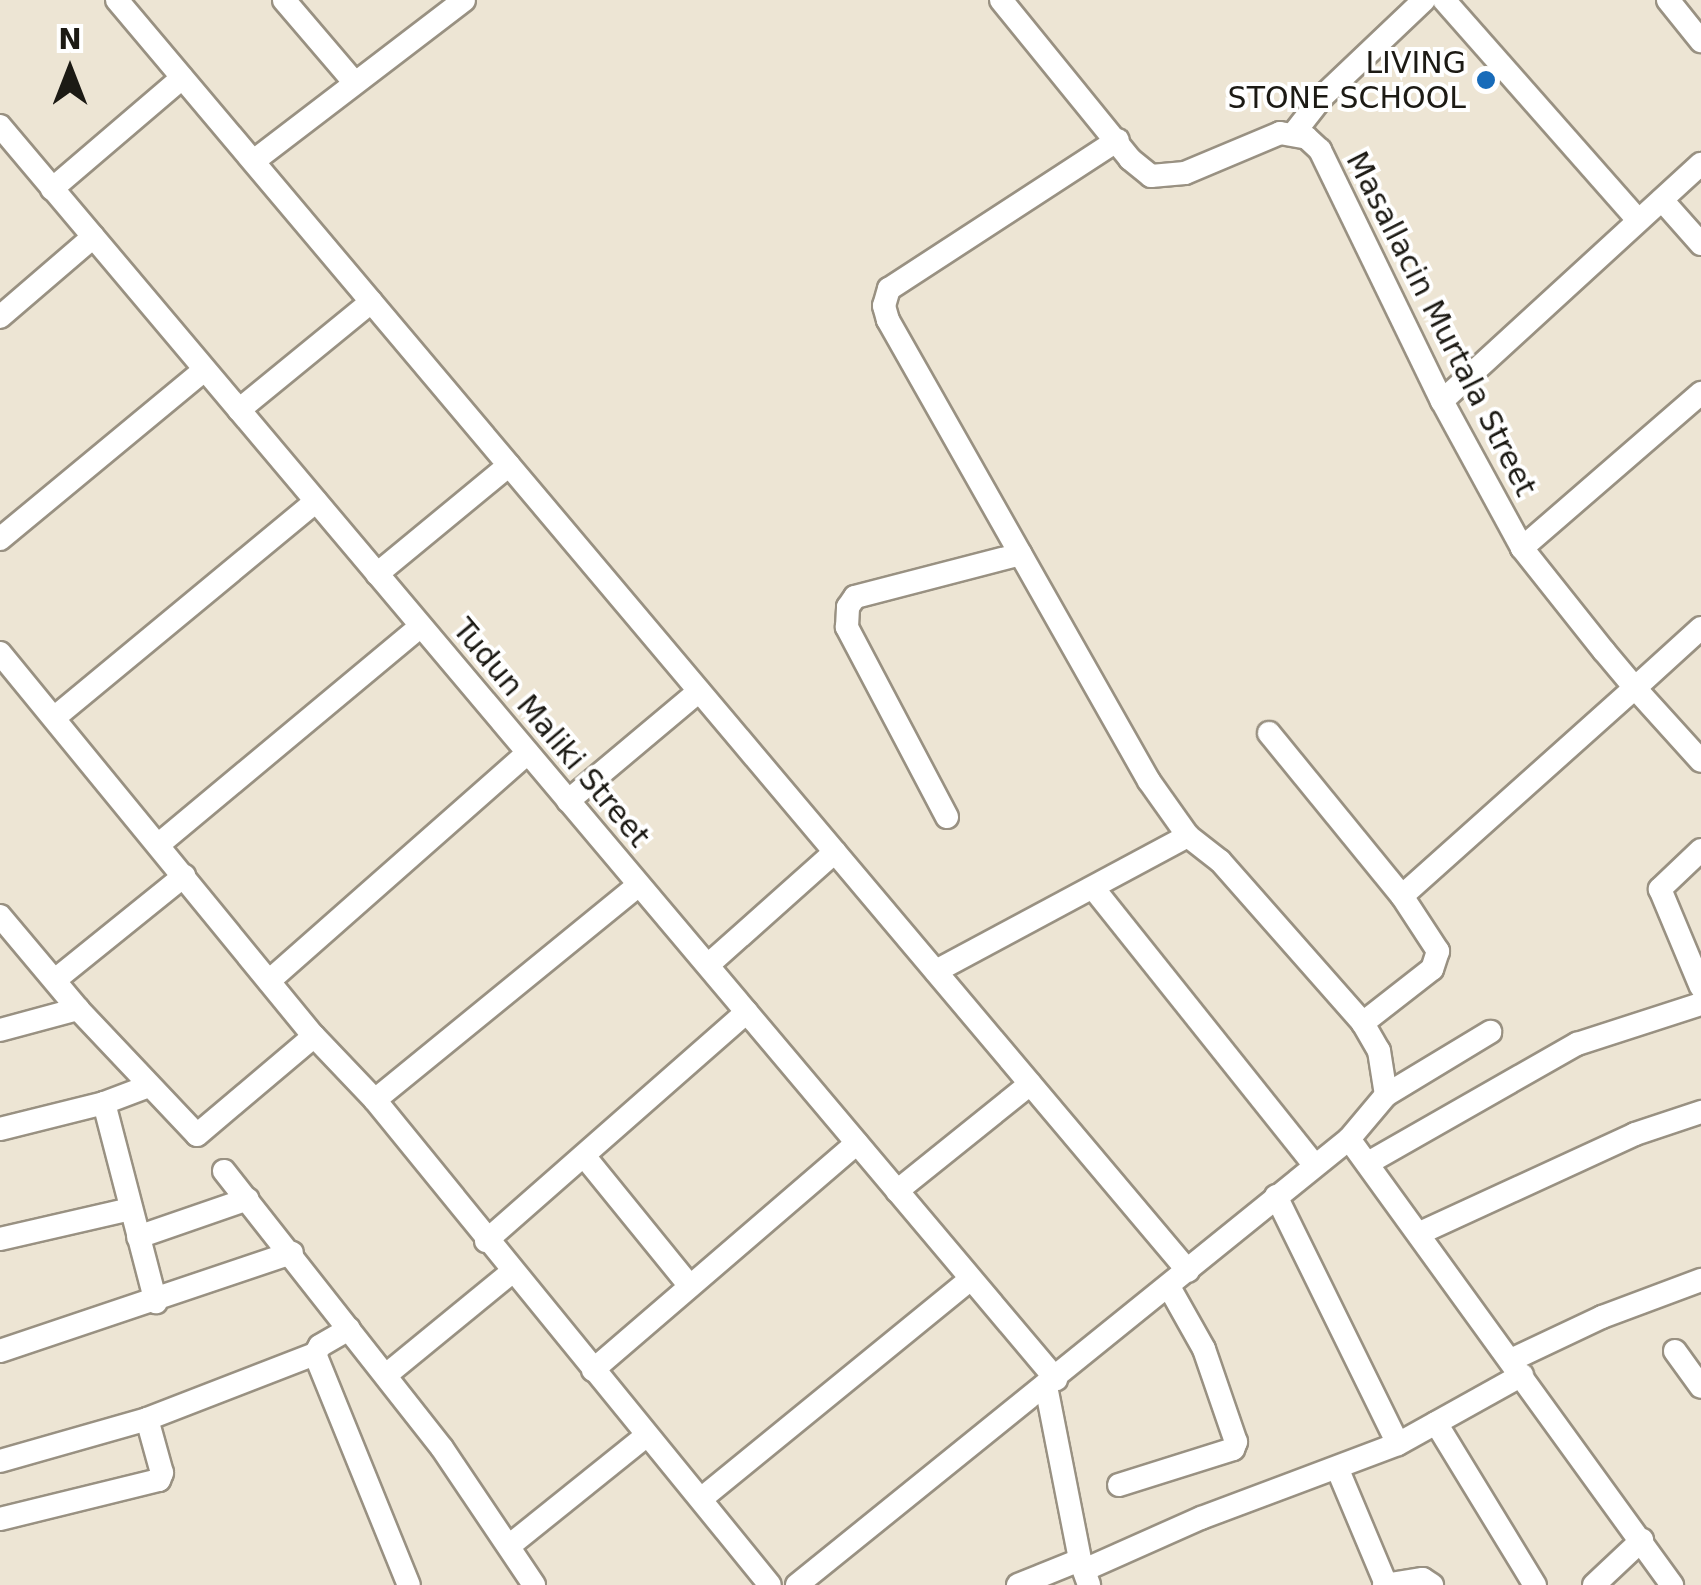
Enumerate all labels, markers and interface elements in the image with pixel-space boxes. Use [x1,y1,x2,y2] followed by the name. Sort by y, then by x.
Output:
[20,20,120,120] north arrow
[58,23,82,56] text: N
[1228,45,1466,116] place label: LIVING STONE SCHOOL
[1475,69,1497,91] marker: LIVING STONE SCHOOL
[1338,146,1544,502] street label: Masallacin Murtala Street
[445,612,657,854] street label: Tudun Maliki Street

